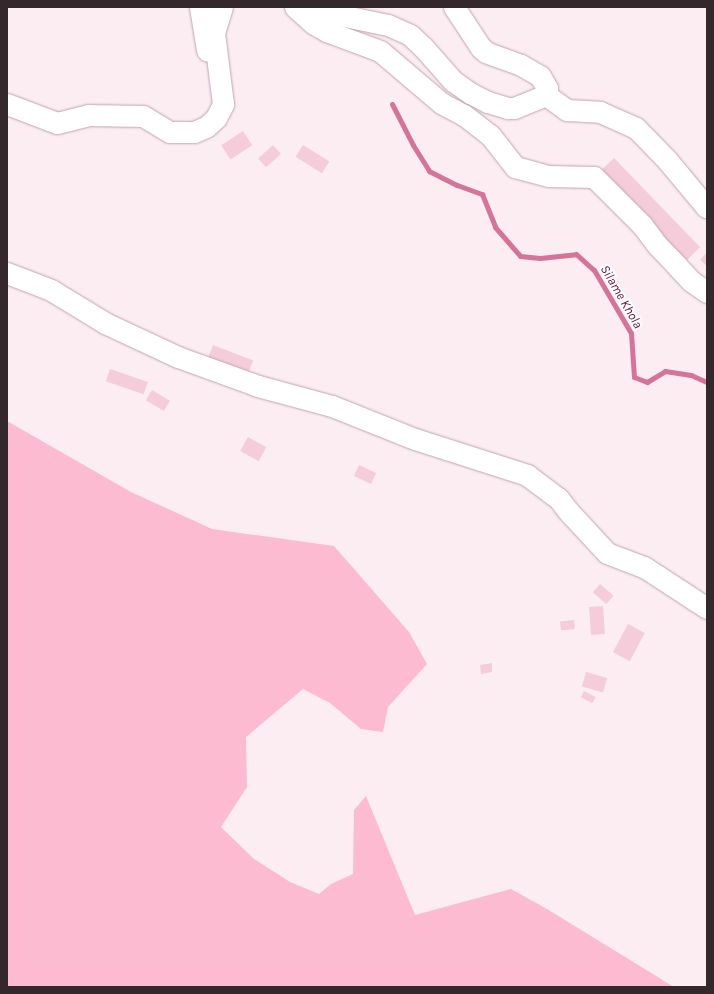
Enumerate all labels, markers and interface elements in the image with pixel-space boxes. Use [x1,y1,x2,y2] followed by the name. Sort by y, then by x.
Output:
[597,263,645,331] water label: Silame Khola

